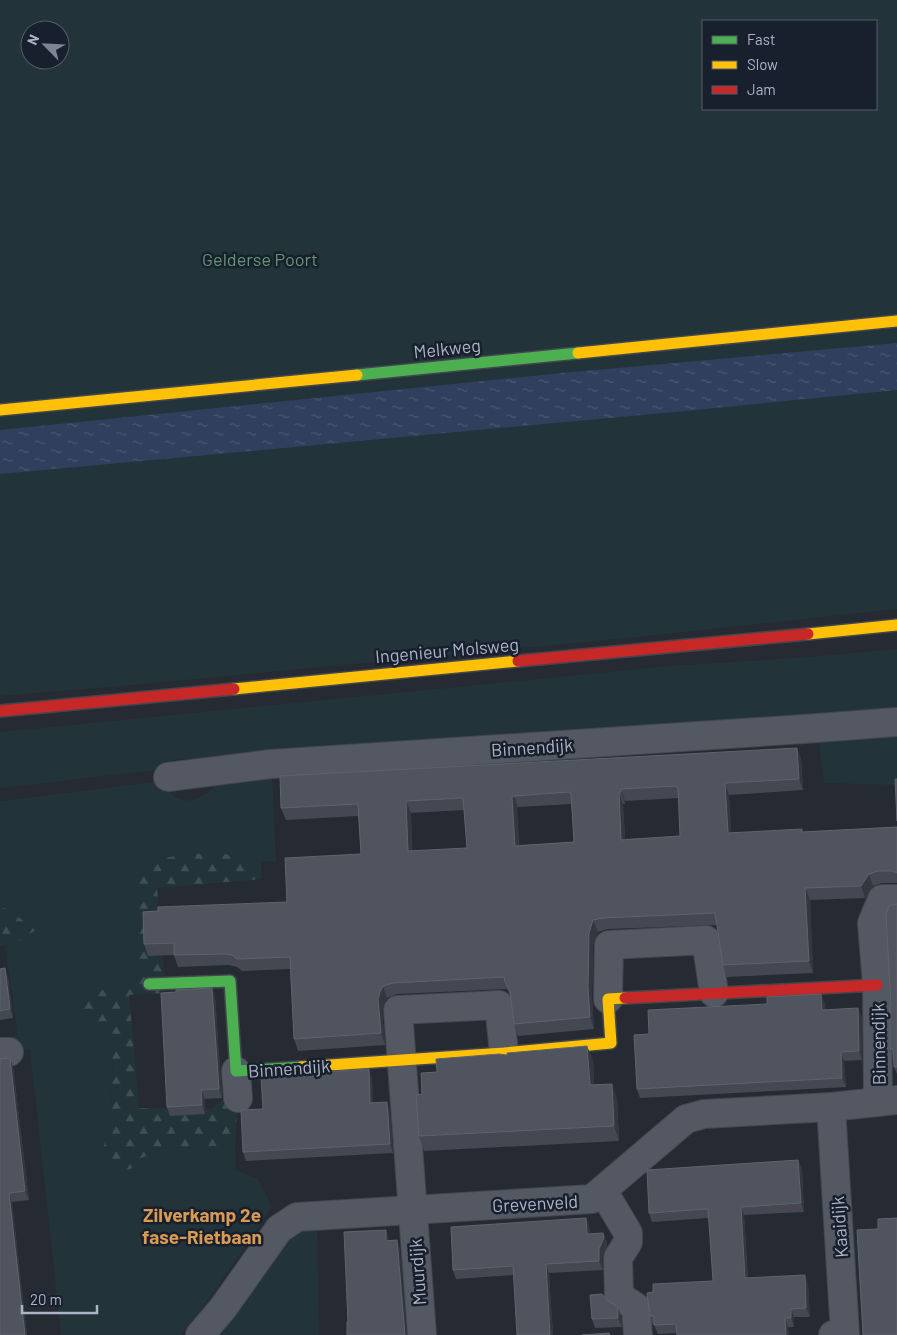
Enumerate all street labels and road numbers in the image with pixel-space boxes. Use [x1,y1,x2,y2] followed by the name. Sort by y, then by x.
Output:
[412,334,482,362] street label: Melkweg
[374,633,520,667] street label: Ingenieur Molsweg
[490,733,574,761] street label: Binnendijk
[866,1003,890,1085] street label: Binnendijk
[247,1054,331,1082] street label: Binnendijk
[491,1190,579,1216] street label: Grevenveld
[826,1195,852,1259] street label: Kaaidijk
[404,1238,430,1306] street label: Muurdijk

